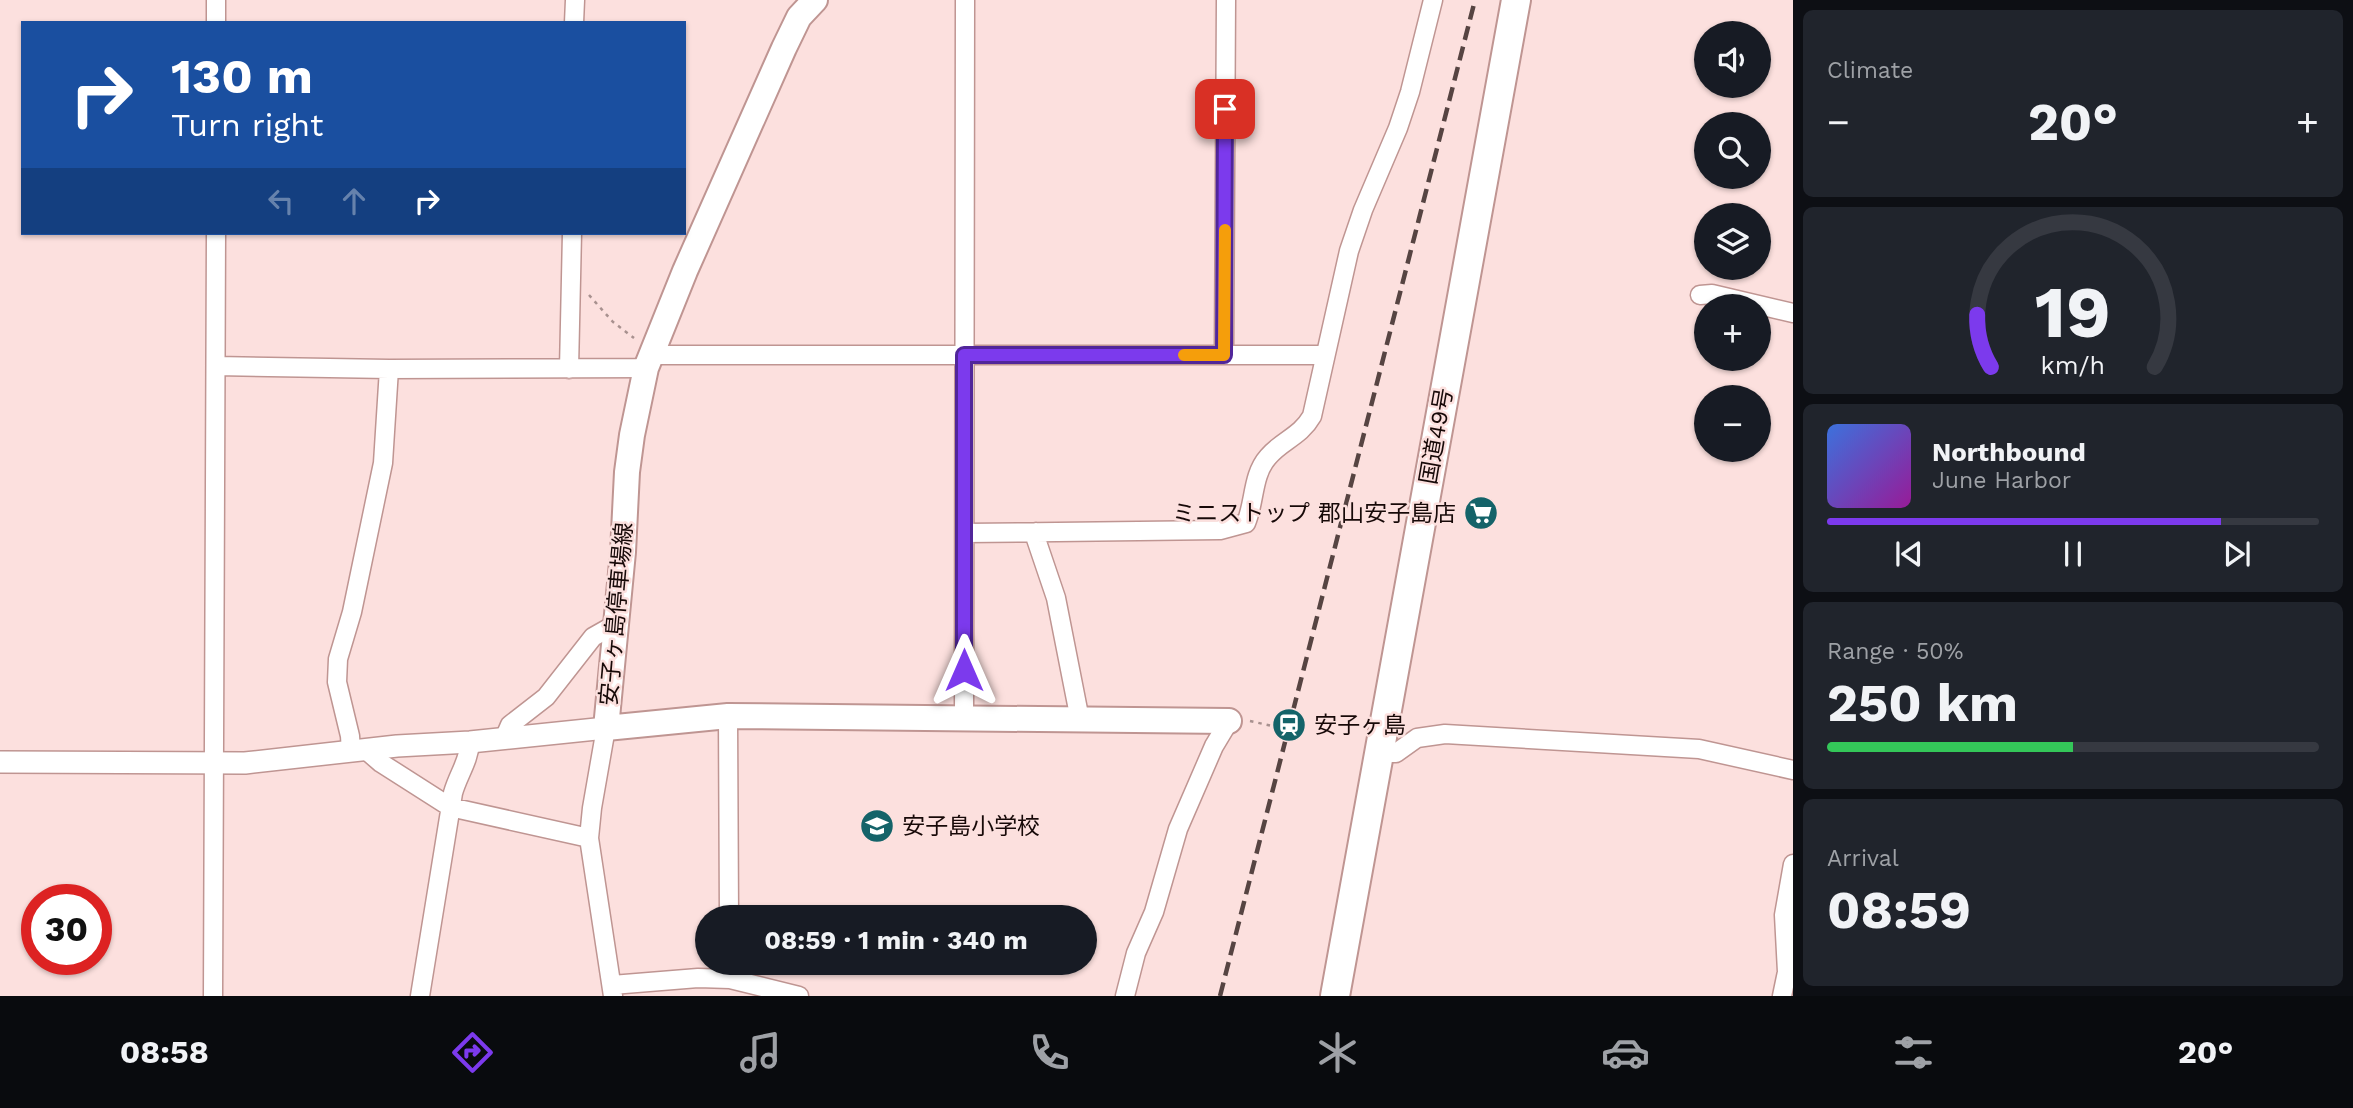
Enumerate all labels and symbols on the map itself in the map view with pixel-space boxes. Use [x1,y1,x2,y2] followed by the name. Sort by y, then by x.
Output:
[1195,79,1255,139] pin
[1415,386,1458,486] street label: 国道49号
[1462,494,1500,532] supermarket icon: ミニストップ 郡山安子島店
[1172,500,1456,527] place label: ミニストップ 郡山安子島店
[595,521,638,707] street label: 安子ヶ島停車場線
[927,633,1001,707] position arrow
[1270,706,1308,744] station icon: 安子ヶ島
[1314,712,1406,739] place label: 安子ヶ島
[858,807,896,845] school or university icon: 安子島小学校
[902,813,1040,840] place label: 安子島小学校
[21,884,112,975] speed limit sign: 30

